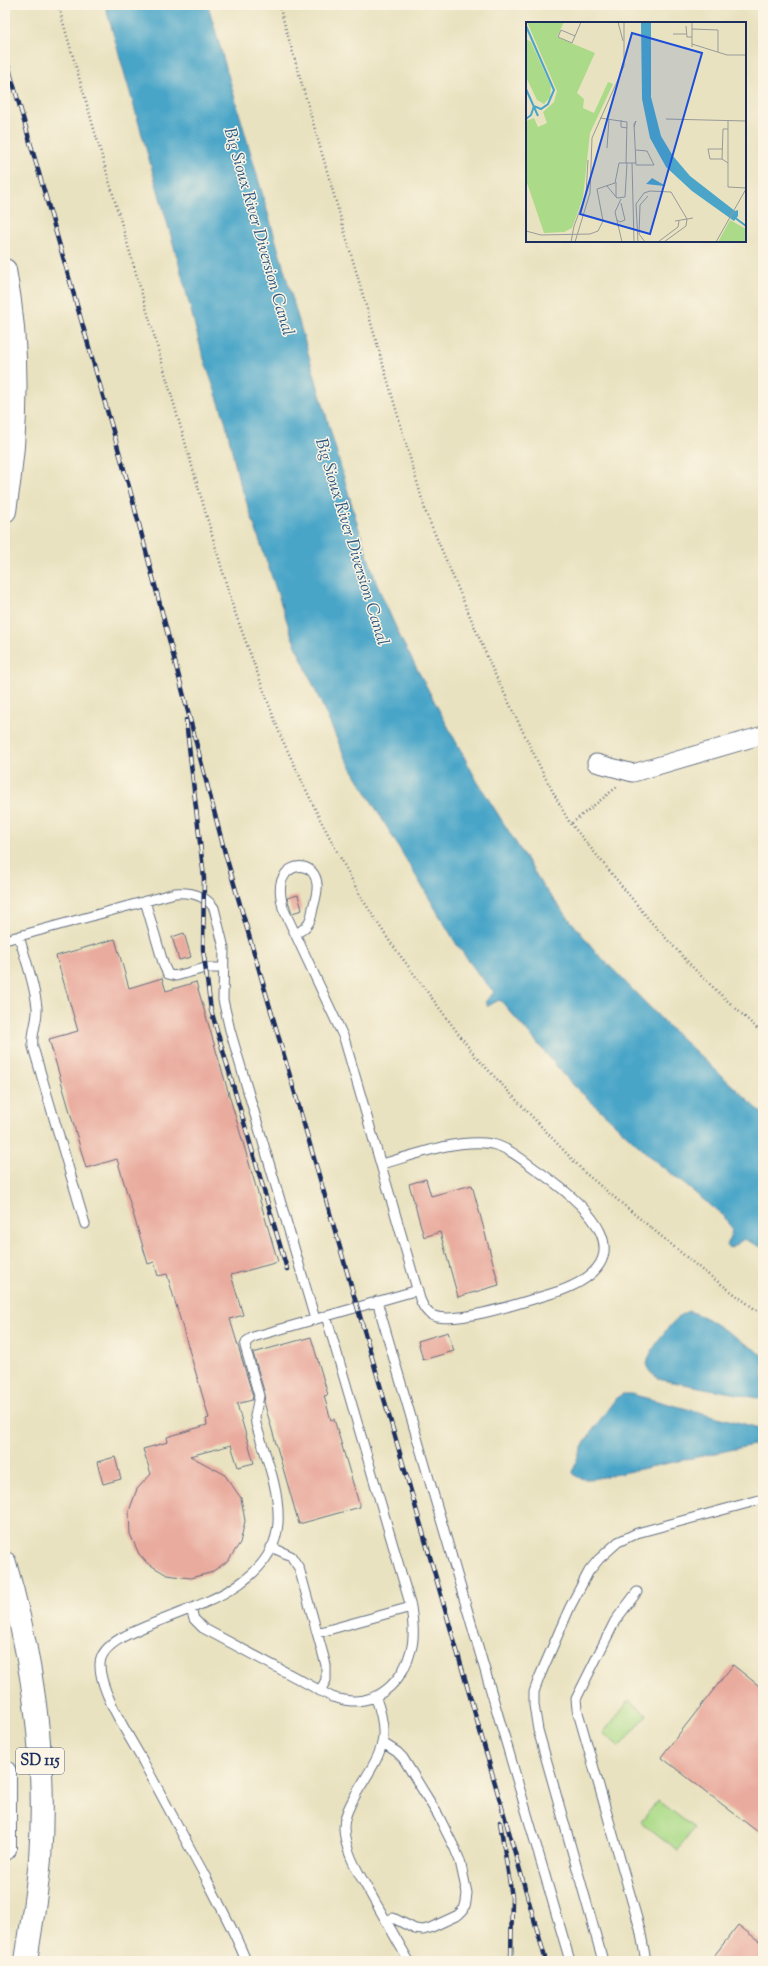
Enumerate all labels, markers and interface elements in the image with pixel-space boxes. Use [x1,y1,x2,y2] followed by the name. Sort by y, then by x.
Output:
[526,22,746,242] inset map
[217,125,299,339] water label: Big Sioux River Diversion Canal
[308,436,394,648] water label: Big Sioux River Diversion Canal
[16,1748,64,1774] road number: SD 115

